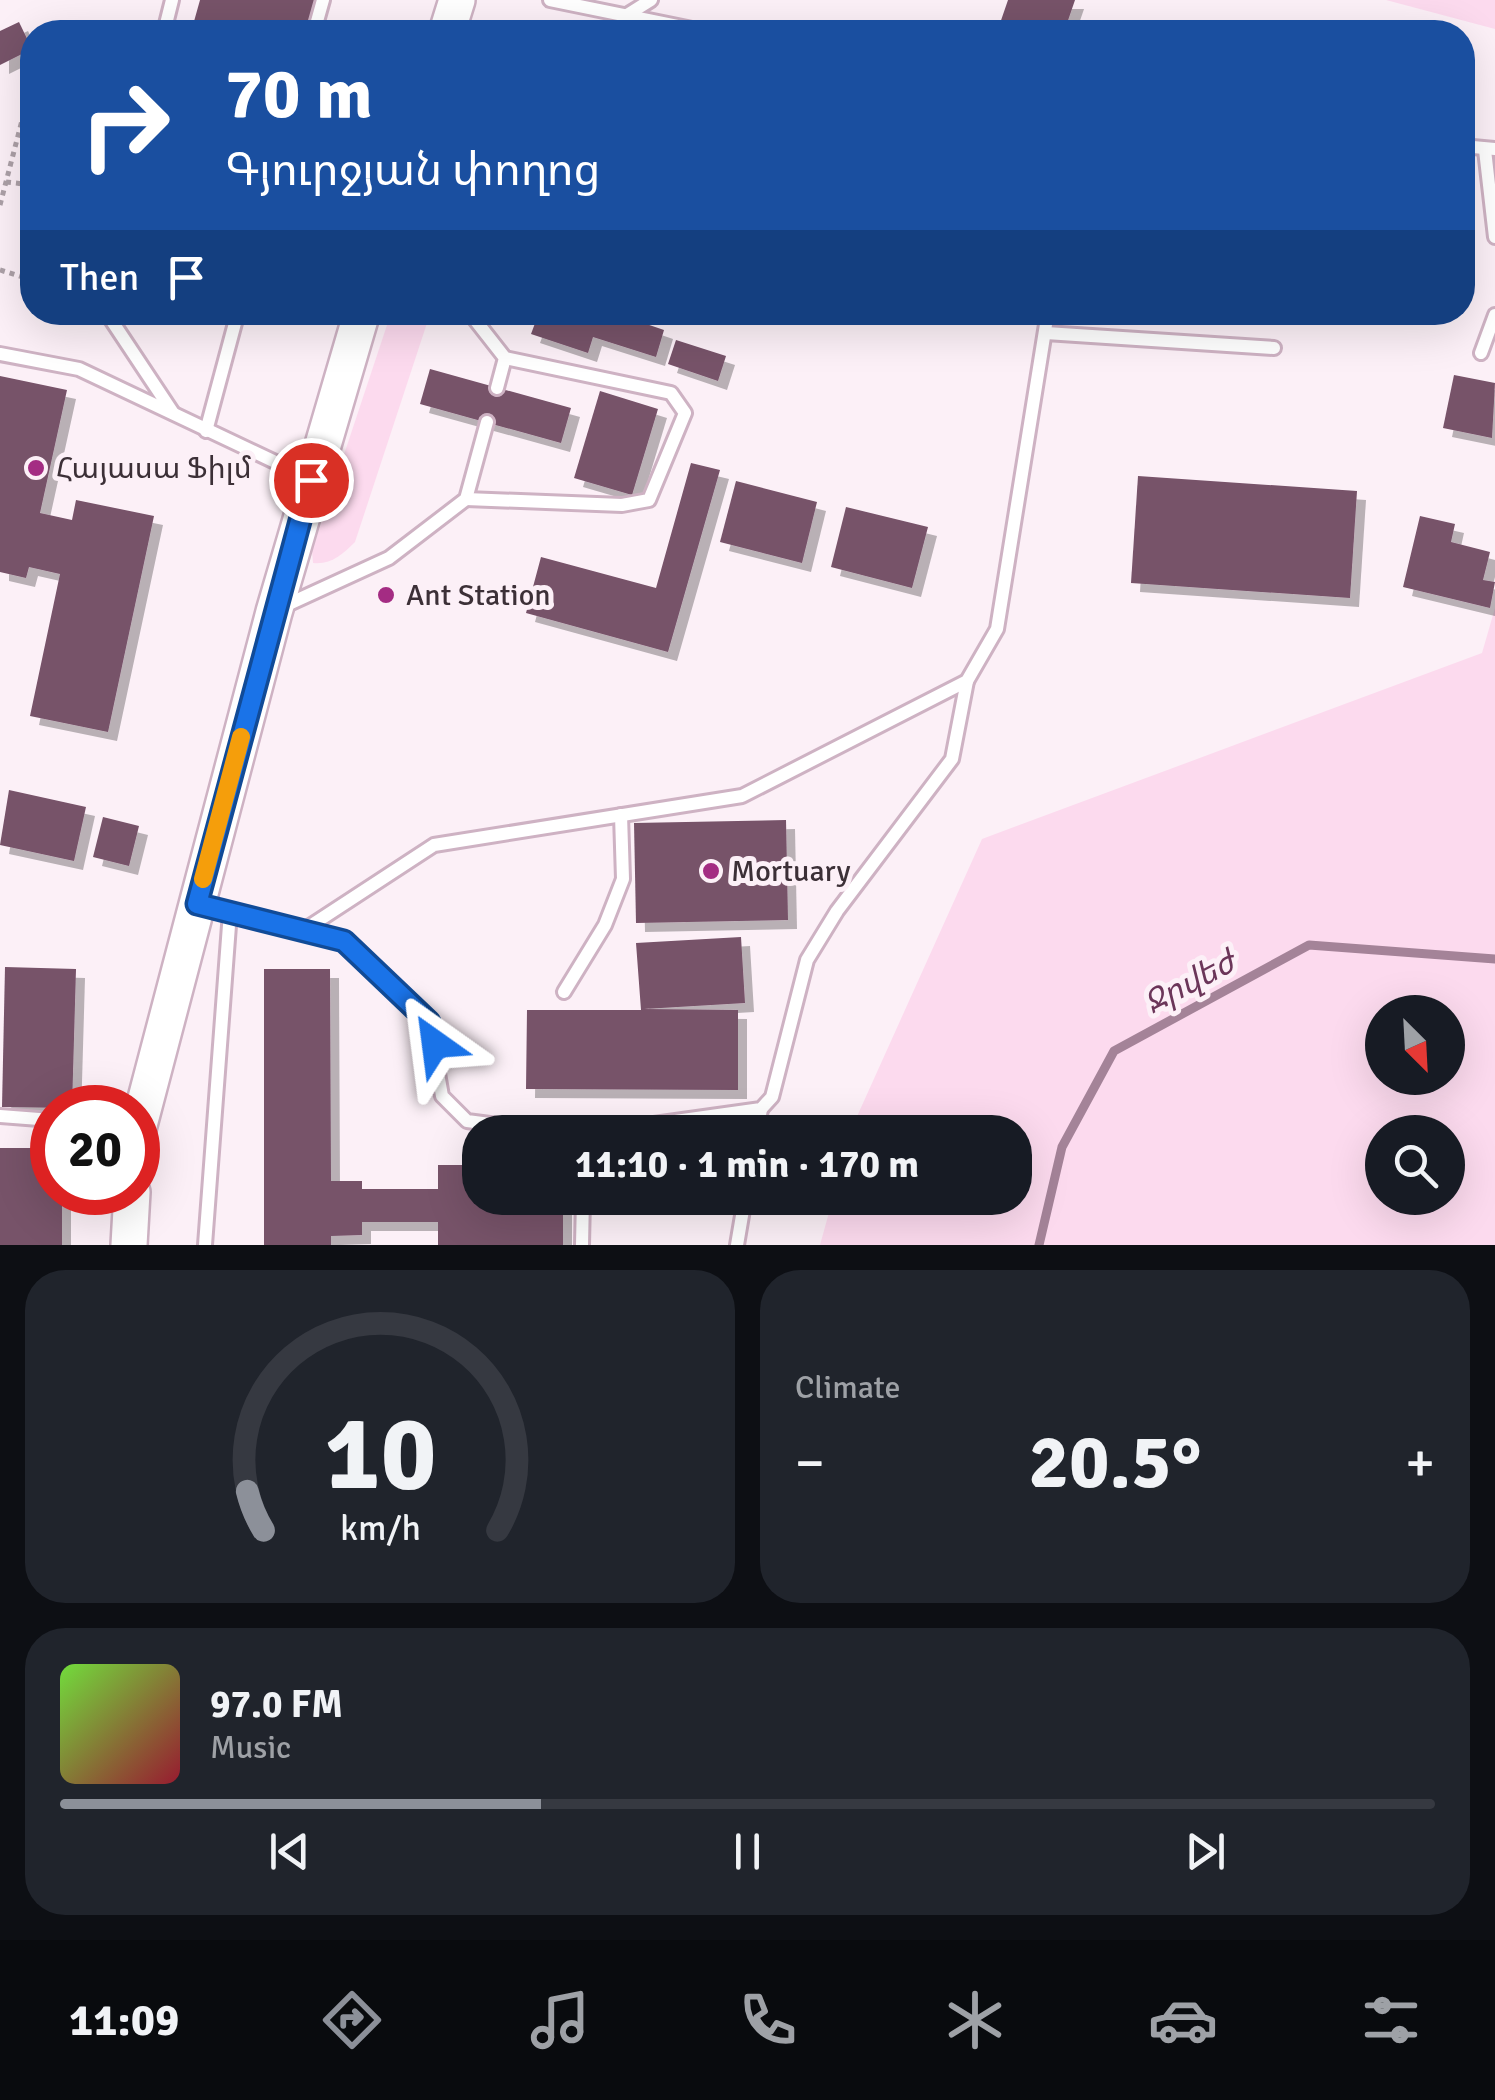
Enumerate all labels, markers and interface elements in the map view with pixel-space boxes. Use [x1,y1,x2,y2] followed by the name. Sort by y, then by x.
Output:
[225,51,373,137] text: 70 m
[60,60,190,190] icon: right
[225,143,600,198] text: Գյուրջյան փողոց
[159,250,214,305] icon: arrive
[60,254,139,301] text: Then
[269,438,354,523] pin
[56,450,252,487] place label: Հայասա Ֆիլմ
[284,453,339,508] icon: arrive
[25,457,47,479] marker: Հայասա Ֆիլմ
[406,577,551,614] place label: Ant Station
[375,584,397,606] marker: Ant Station
[731,853,850,890] place label: Mortuary
[700,860,722,882] marker: Mortuary
[1137,940,1245,1023] water label: Ջրվեժ
[383,992,487,1096] position arrow
[1365,995,1465,1095] north arrow
[1365,995,1465,1215] map controls
[30,1085,160,1215] speed limit sign: 20
[1365,1115,1465,1215] button: search
[575,1141,919,1188] text: 11:10 · 1 min · 170 m
[795,1368,901,1407] text: Climate
[324,1390,436,1518] text: 10
[1029,1416,1202,1509] text: 20.5°
[795,1429,825,1497] text: −
[1405,1429,1435,1497] text: +
[340,1506,420,1550] text: km/h
[210,1681,343,1728] text: 97.0 FM
[210,1728,291,1767] text: Music
[262,1824,317,1879] icon: previous
[720,1824,775,1879] icon: pause
[1178,1824,1233,1879] icon: next
[317,1985,387,2055] icon: directions
[525,1985,595,2055] icon: music
[733,1985,803,2055] icon: phone
[940,1985,1010,2055] icon: climate
[1148,1985,1218,2055] icon: car
[1356,1985,1426,2055] icon: filters
[69,1993,179,2048] text: 11:09

